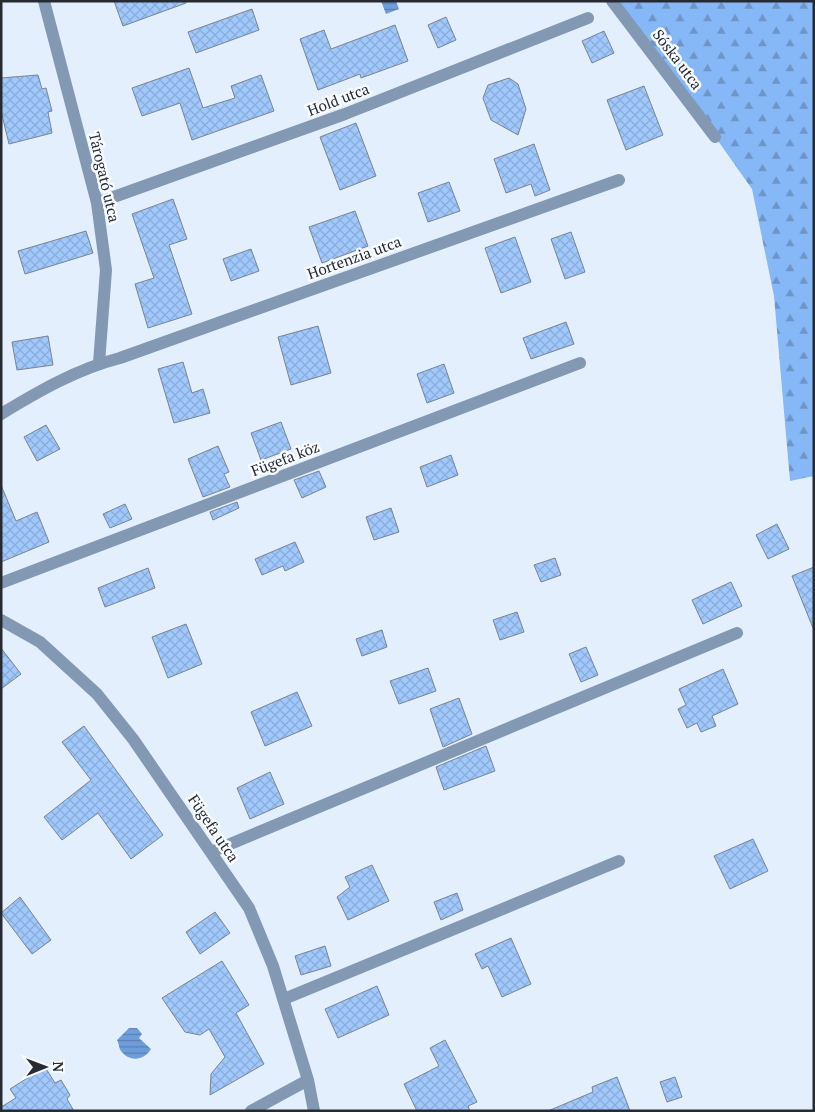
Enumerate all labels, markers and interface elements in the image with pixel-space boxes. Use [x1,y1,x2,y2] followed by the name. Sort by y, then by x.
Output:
[649,25,707,94] street label: Sóska utca
[304,78,372,120] street label: Hold utca
[85,130,125,225] street label: Tárogató utca
[304,231,404,283] street label: Hortenzia utca
[248,436,322,480] street label: Fügefa köz
[184,790,244,866] street label: Fügefa utca
[20,1042,70,1092] north arrow
[49,1061,68,1073] text: N

